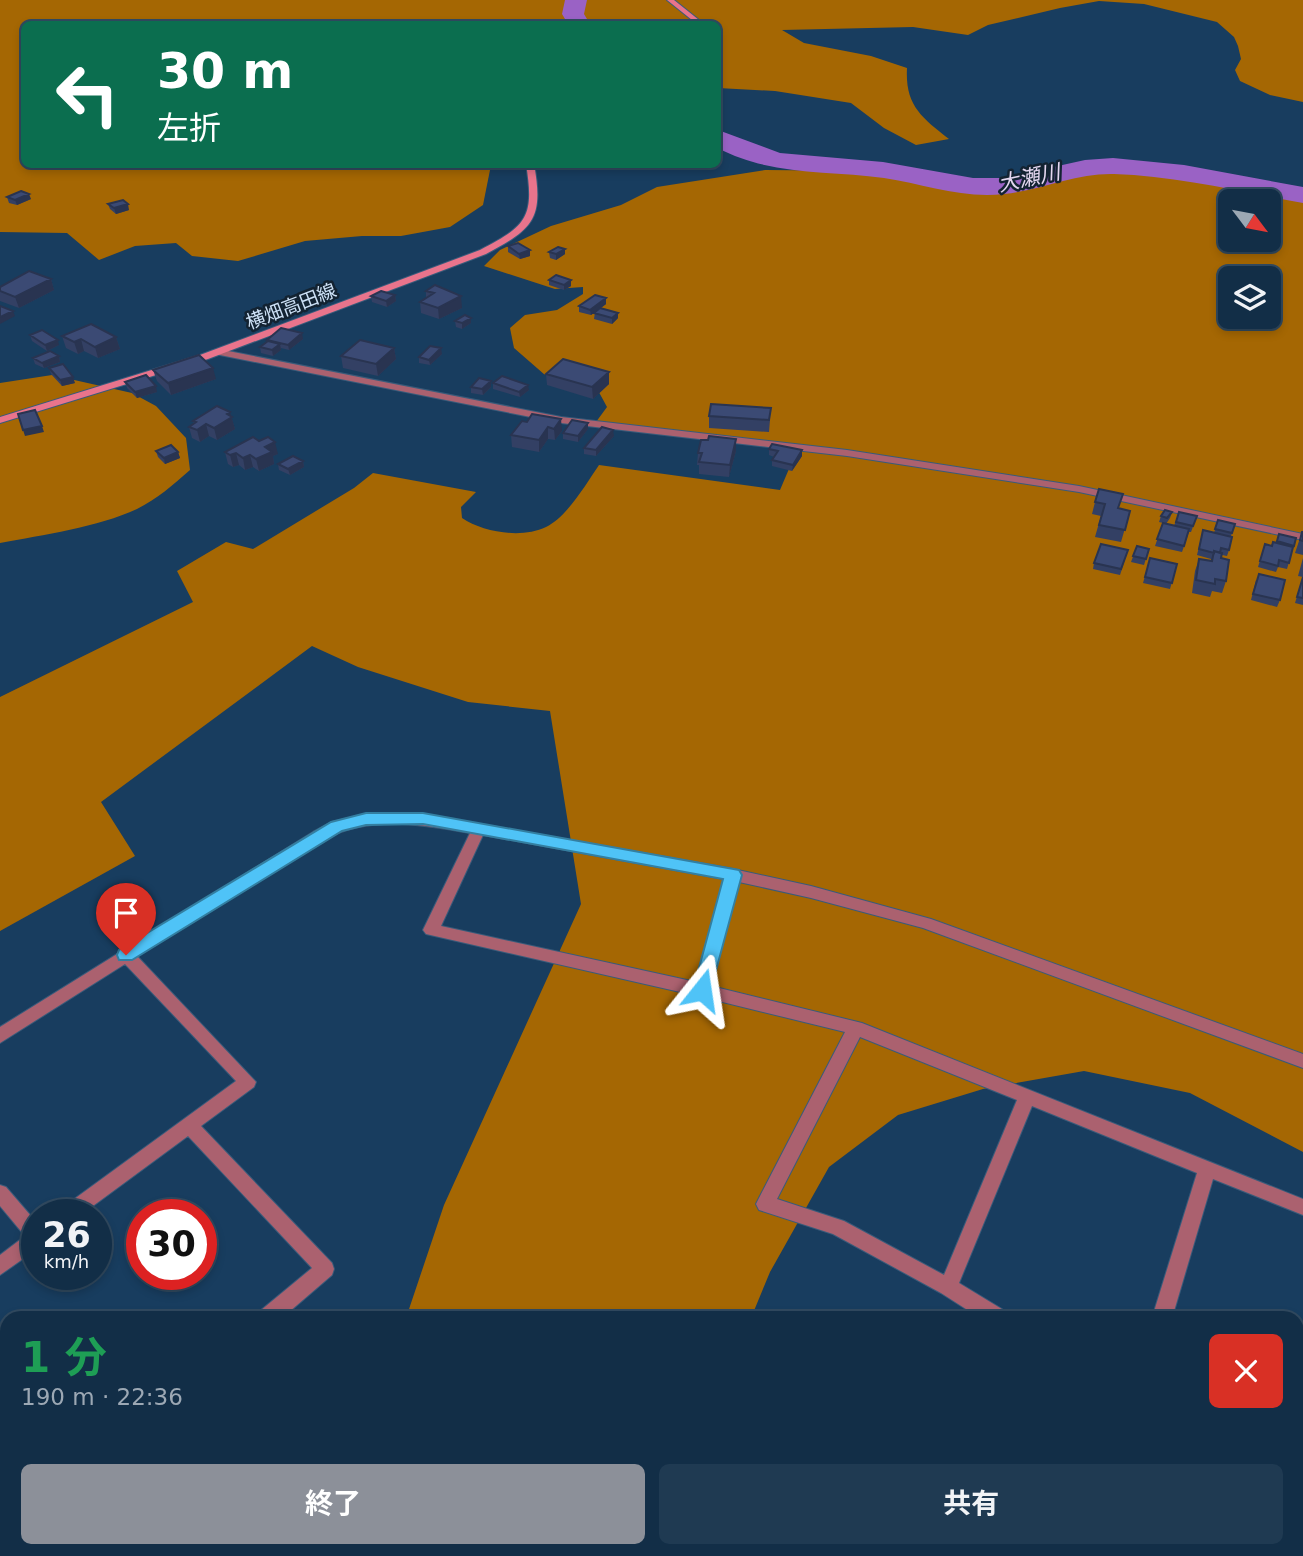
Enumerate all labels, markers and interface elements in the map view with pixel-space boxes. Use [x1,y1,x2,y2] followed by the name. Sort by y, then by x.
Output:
[157,43,293,100] text: 30 m
[42,49,133,140] icon: left
[157,109,221,147] text: 左折
[996,159,1064,196] water label: 大瀬川
[1218,189,1281,252] north arrow
[1218,189,1281,329] map controls
[1218,266,1281,329] button: layers
[243,279,339,333] street label: 横畑高田線
[96,883,156,955] pin
[107,894,145,932] icon: arrive
[665,953,739,1027] position arrow
[126,1199,217,1290] speed limit sign: 30
[42,1215,91,1255] text: 26
[44,1251,89,1272] text: km/h
[21,1333,107,1382] text: 1 分
[1209,1334,1283,1408] button: close
[21,1384,183,1410] text: 190 m · 22:36
[21,1464,645,1544] button: 終了
[659,1464,1283,1544] button: 共有

